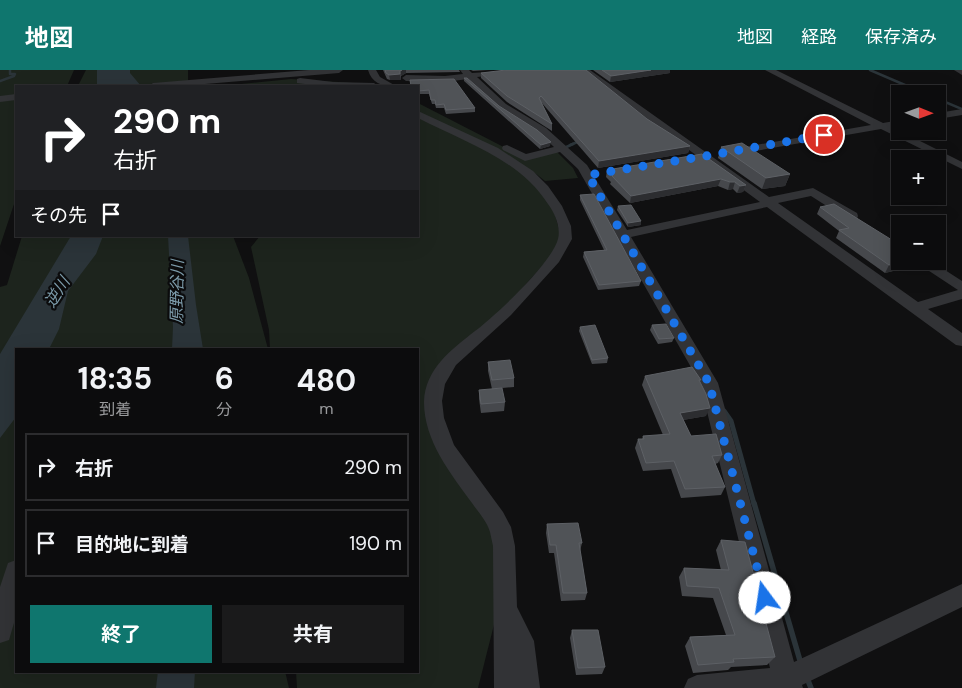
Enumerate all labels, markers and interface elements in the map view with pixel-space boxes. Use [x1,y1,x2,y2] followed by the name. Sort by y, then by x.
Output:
[25,22,73,53] text: 地図
[737,25,773,49] text: 地図
[801,25,837,49] text: 経路
[865,25,937,49] text: 保存済み
[891,85,946,140] north arrow
[891,85,946,270] map controls
[113,98,221,144] text: 290 m
[30,105,95,170] icon: right
[803,114,845,156] pin
[810,121,838,149] icon: arrive
[113,146,157,175] text: 右折
[891,150,946,205] button: +
[97,200,125,228] icon: arrive
[30,203,87,228] text: その先
[891,215,946,270] button: −
[166,258,188,324] water label: 原野谷川
[39,271,76,311] water label: 逆川
[78,359,152,398] text: 18:35
[215,359,234,398] text: 6
[297,361,356,400] text: 480
[319,398,334,419] text: m
[99,399,131,420] text: 到着
[216,399,232,420] text: 分
[32,453,60,481] icon: right
[344,455,402,480] text: 290 m
[75,456,113,481] text: 右折
[32,529,60,557] icon: arrive
[349,531,402,556] text: 190 m
[75,532,189,557] text: 目的地に到着
[738,571,790,623] position arrow
[30,605,212,663] button: 終了
[222,605,404,663] button: 共有

